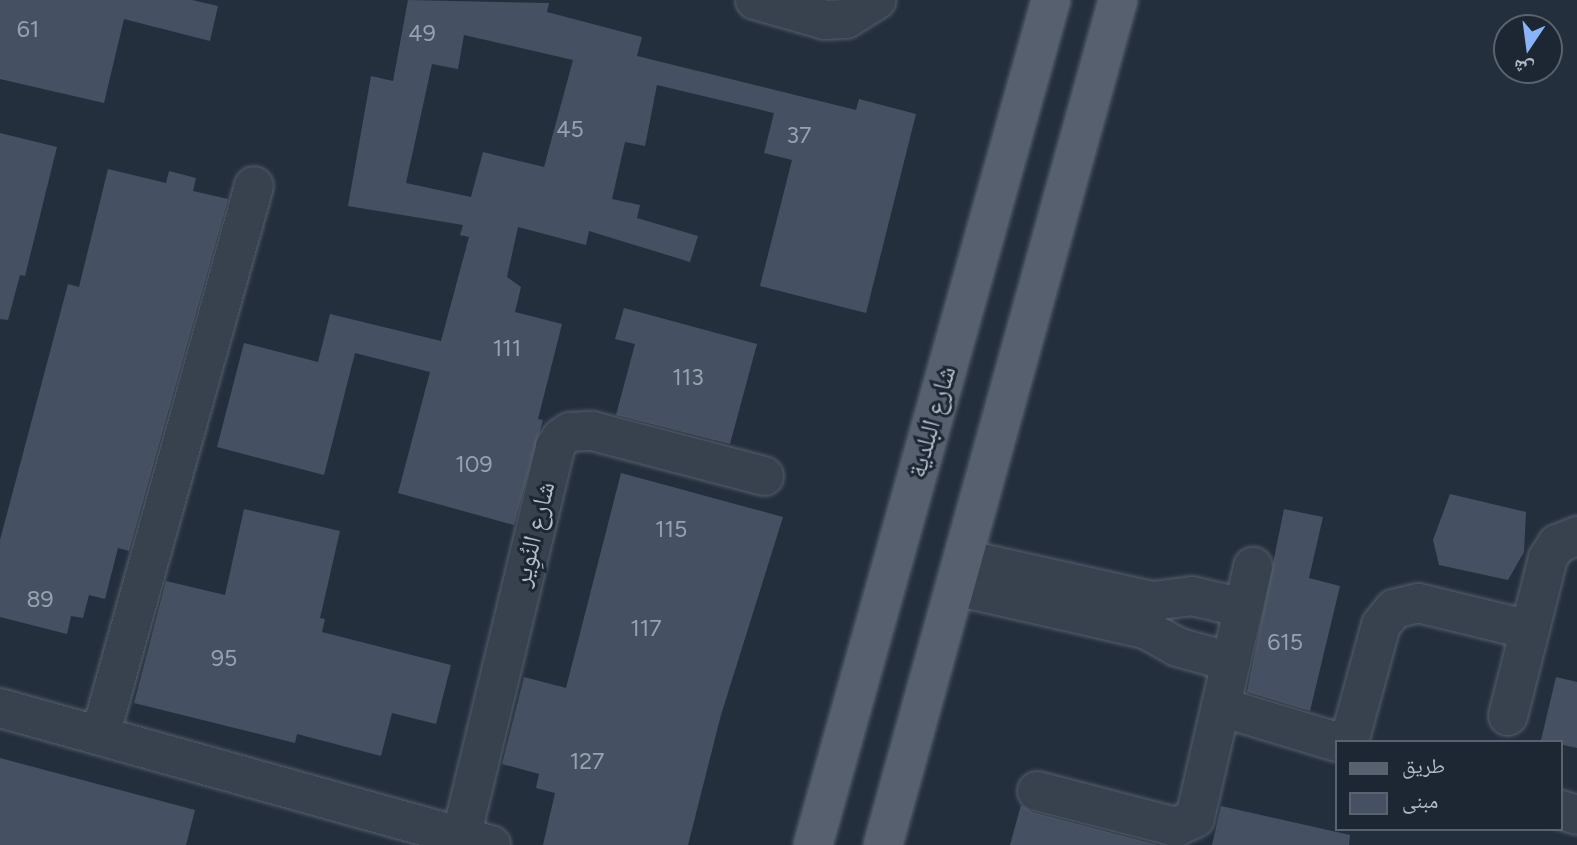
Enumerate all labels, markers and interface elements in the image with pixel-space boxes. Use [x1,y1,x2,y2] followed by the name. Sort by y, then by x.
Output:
[1493,14,1563,84] north arrow
[17,15,39,43] house number: 61
[408,19,436,47] house number: 49
[1511,55,1536,81] text: ش
[556,115,584,143] house number: 45
[787,121,811,149] house number: 37
[493,334,521,362] house number: 111
[672,363,704,391] house number: 113
[901,363,963,481] street label: شارع البلدية
[455,450,493,478] house number: 109
[506,478,562,590] street label: شارع النُوِير
[655,515,687,543] house number: 115
[26,585,54,613] house number: 89
[630,614,662,642] house number: 117
[1267,628,1303,656] house number: 615
[211,644,237,672] house number: 95
[1336,740,1563,831] legend
[570,747,604,775] house number: 127
[1402,753,1445,778] text: طريق
[1402,788,1438,813] text: مبنى

